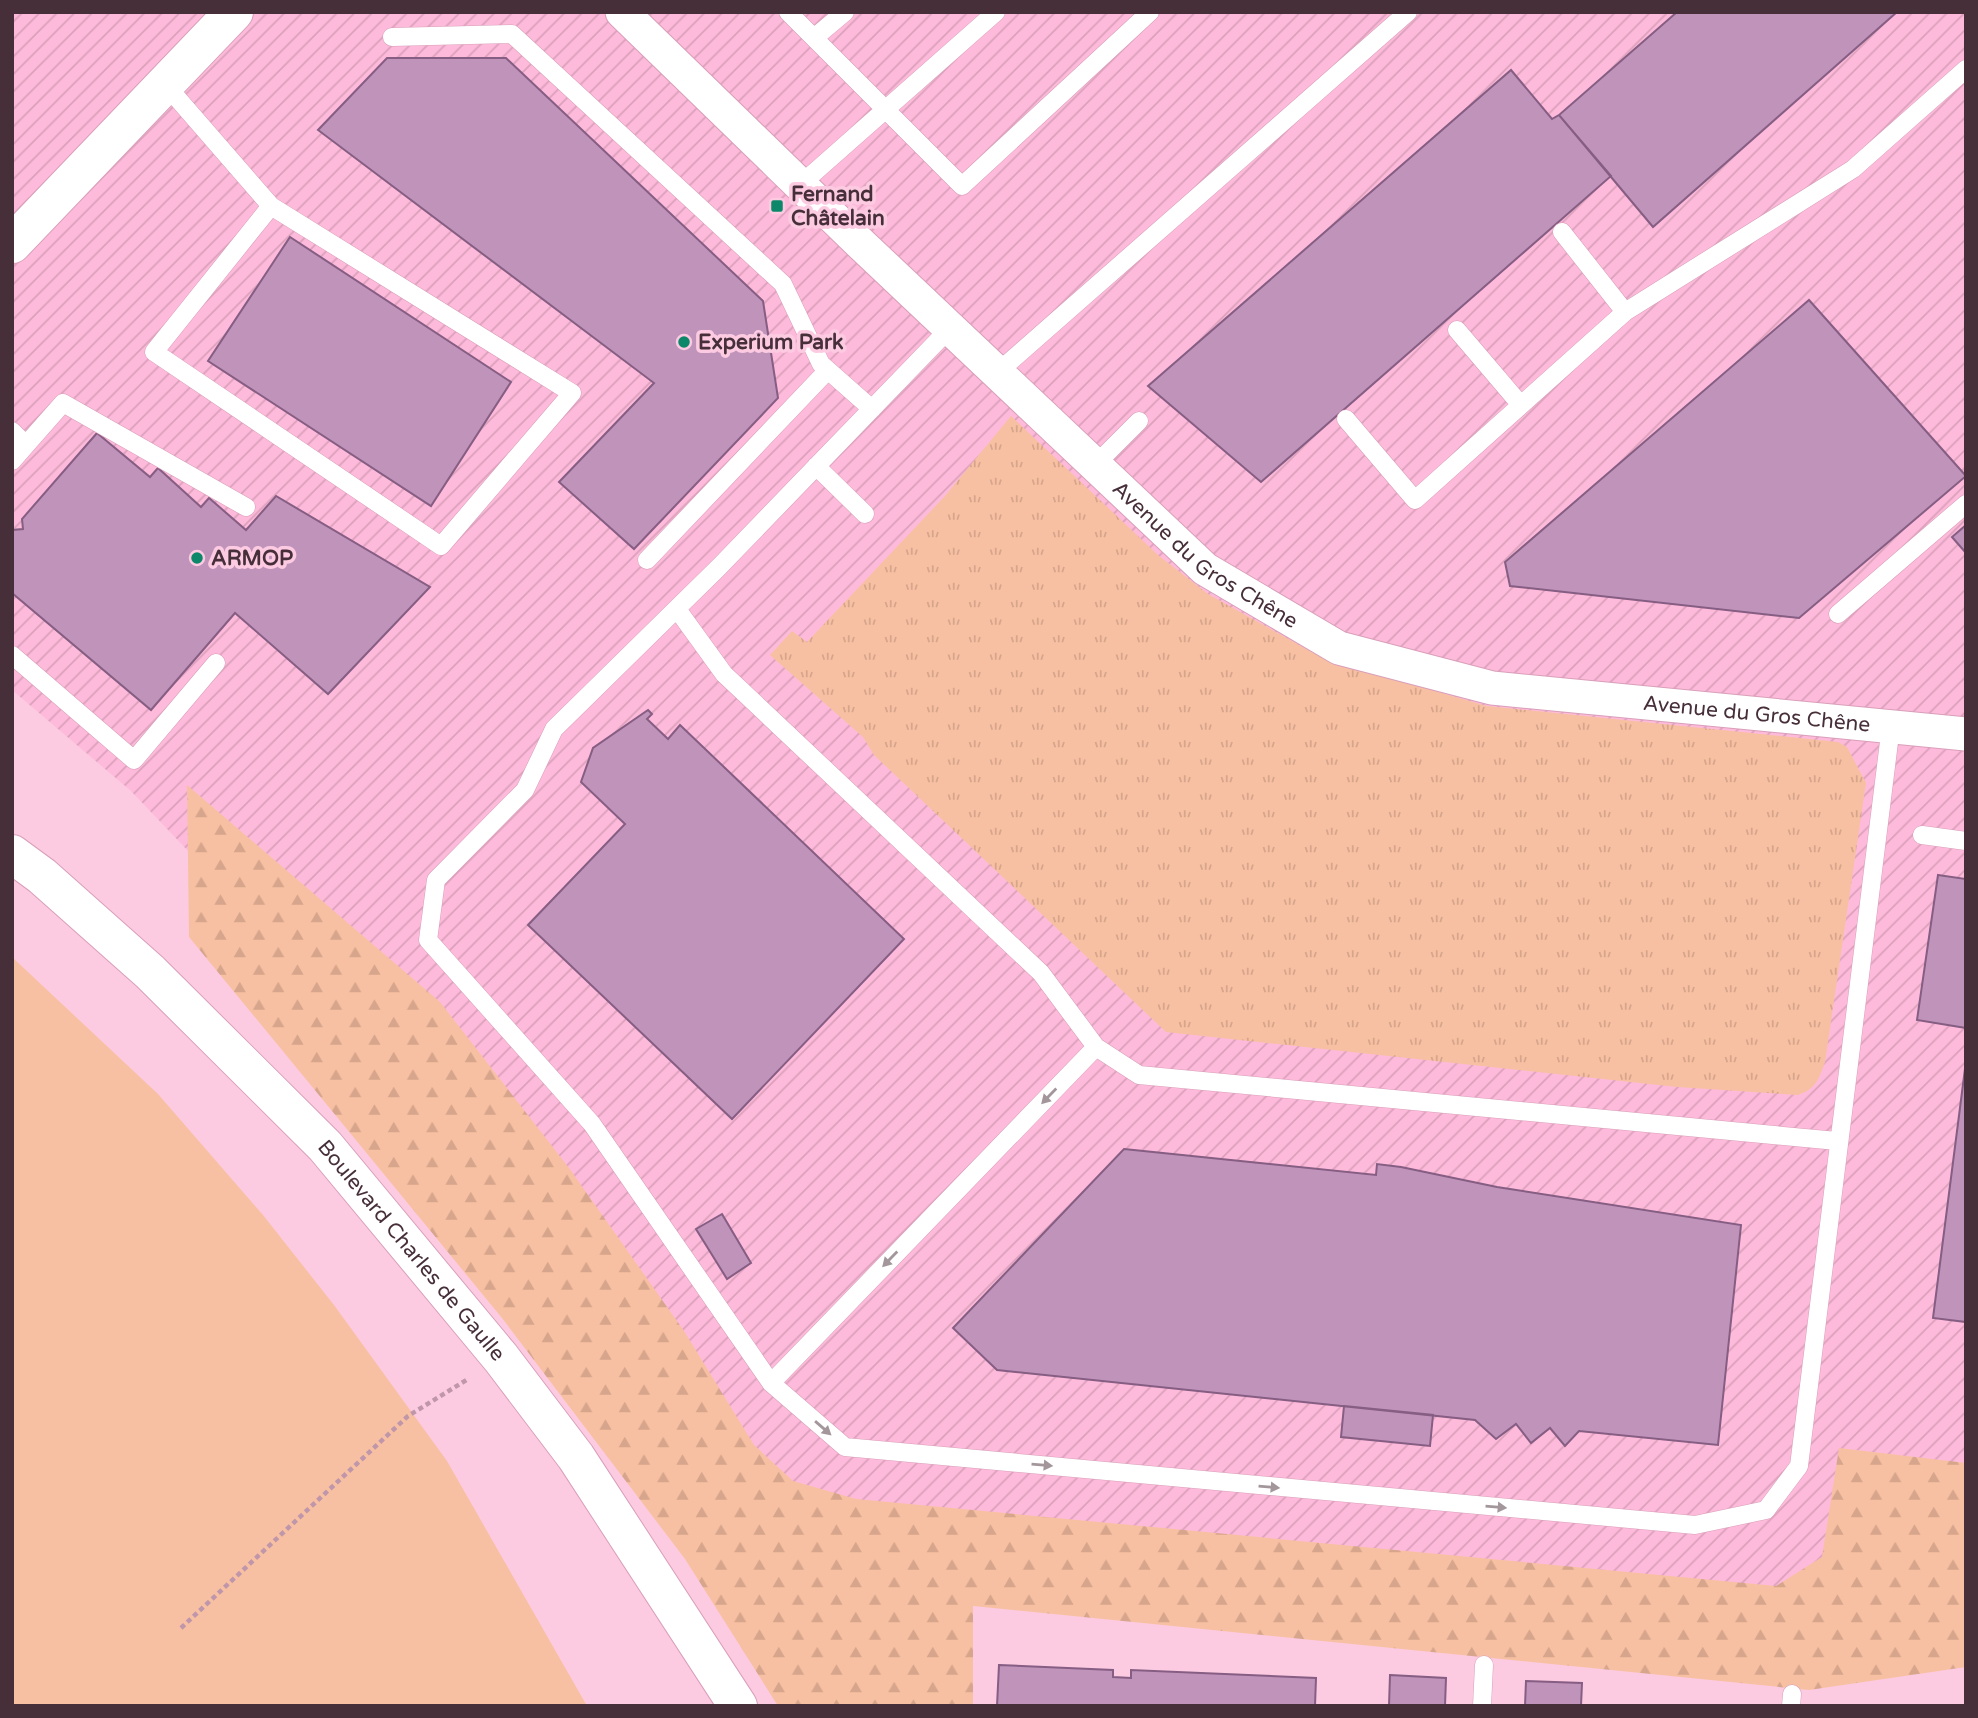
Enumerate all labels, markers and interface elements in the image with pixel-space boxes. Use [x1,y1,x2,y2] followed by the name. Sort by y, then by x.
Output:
[791,182,885,231] place label: Fernand Châtelain
[769,198,785,214] marker: Fernand Châtelain
[698,330,844,355] place label: Experium Park
[676,334,692,350] marker: Experium Park
[1107,476,1303,634] street label: Avenue du Gros Chêne
[211,546,293,571] place label: ARMOP
[189,550,205,566] marker: ARMOP
[1642,690,1872,737] street label: Avenue du Gros Chêne
[1041,1087,1057,1104] one-way arrow
[313,1135,511,1366] street label: Boulevard Charles de Gaulle
[882,1251,899,1268] one-way arrow
[814,1420,832,1436] one-way arrow
[1032,1460,1054,1471] one-way arrow
[1258,1481,1280,1492] one-way arrow
[1485,1502,1507,1513] one-way arrow

